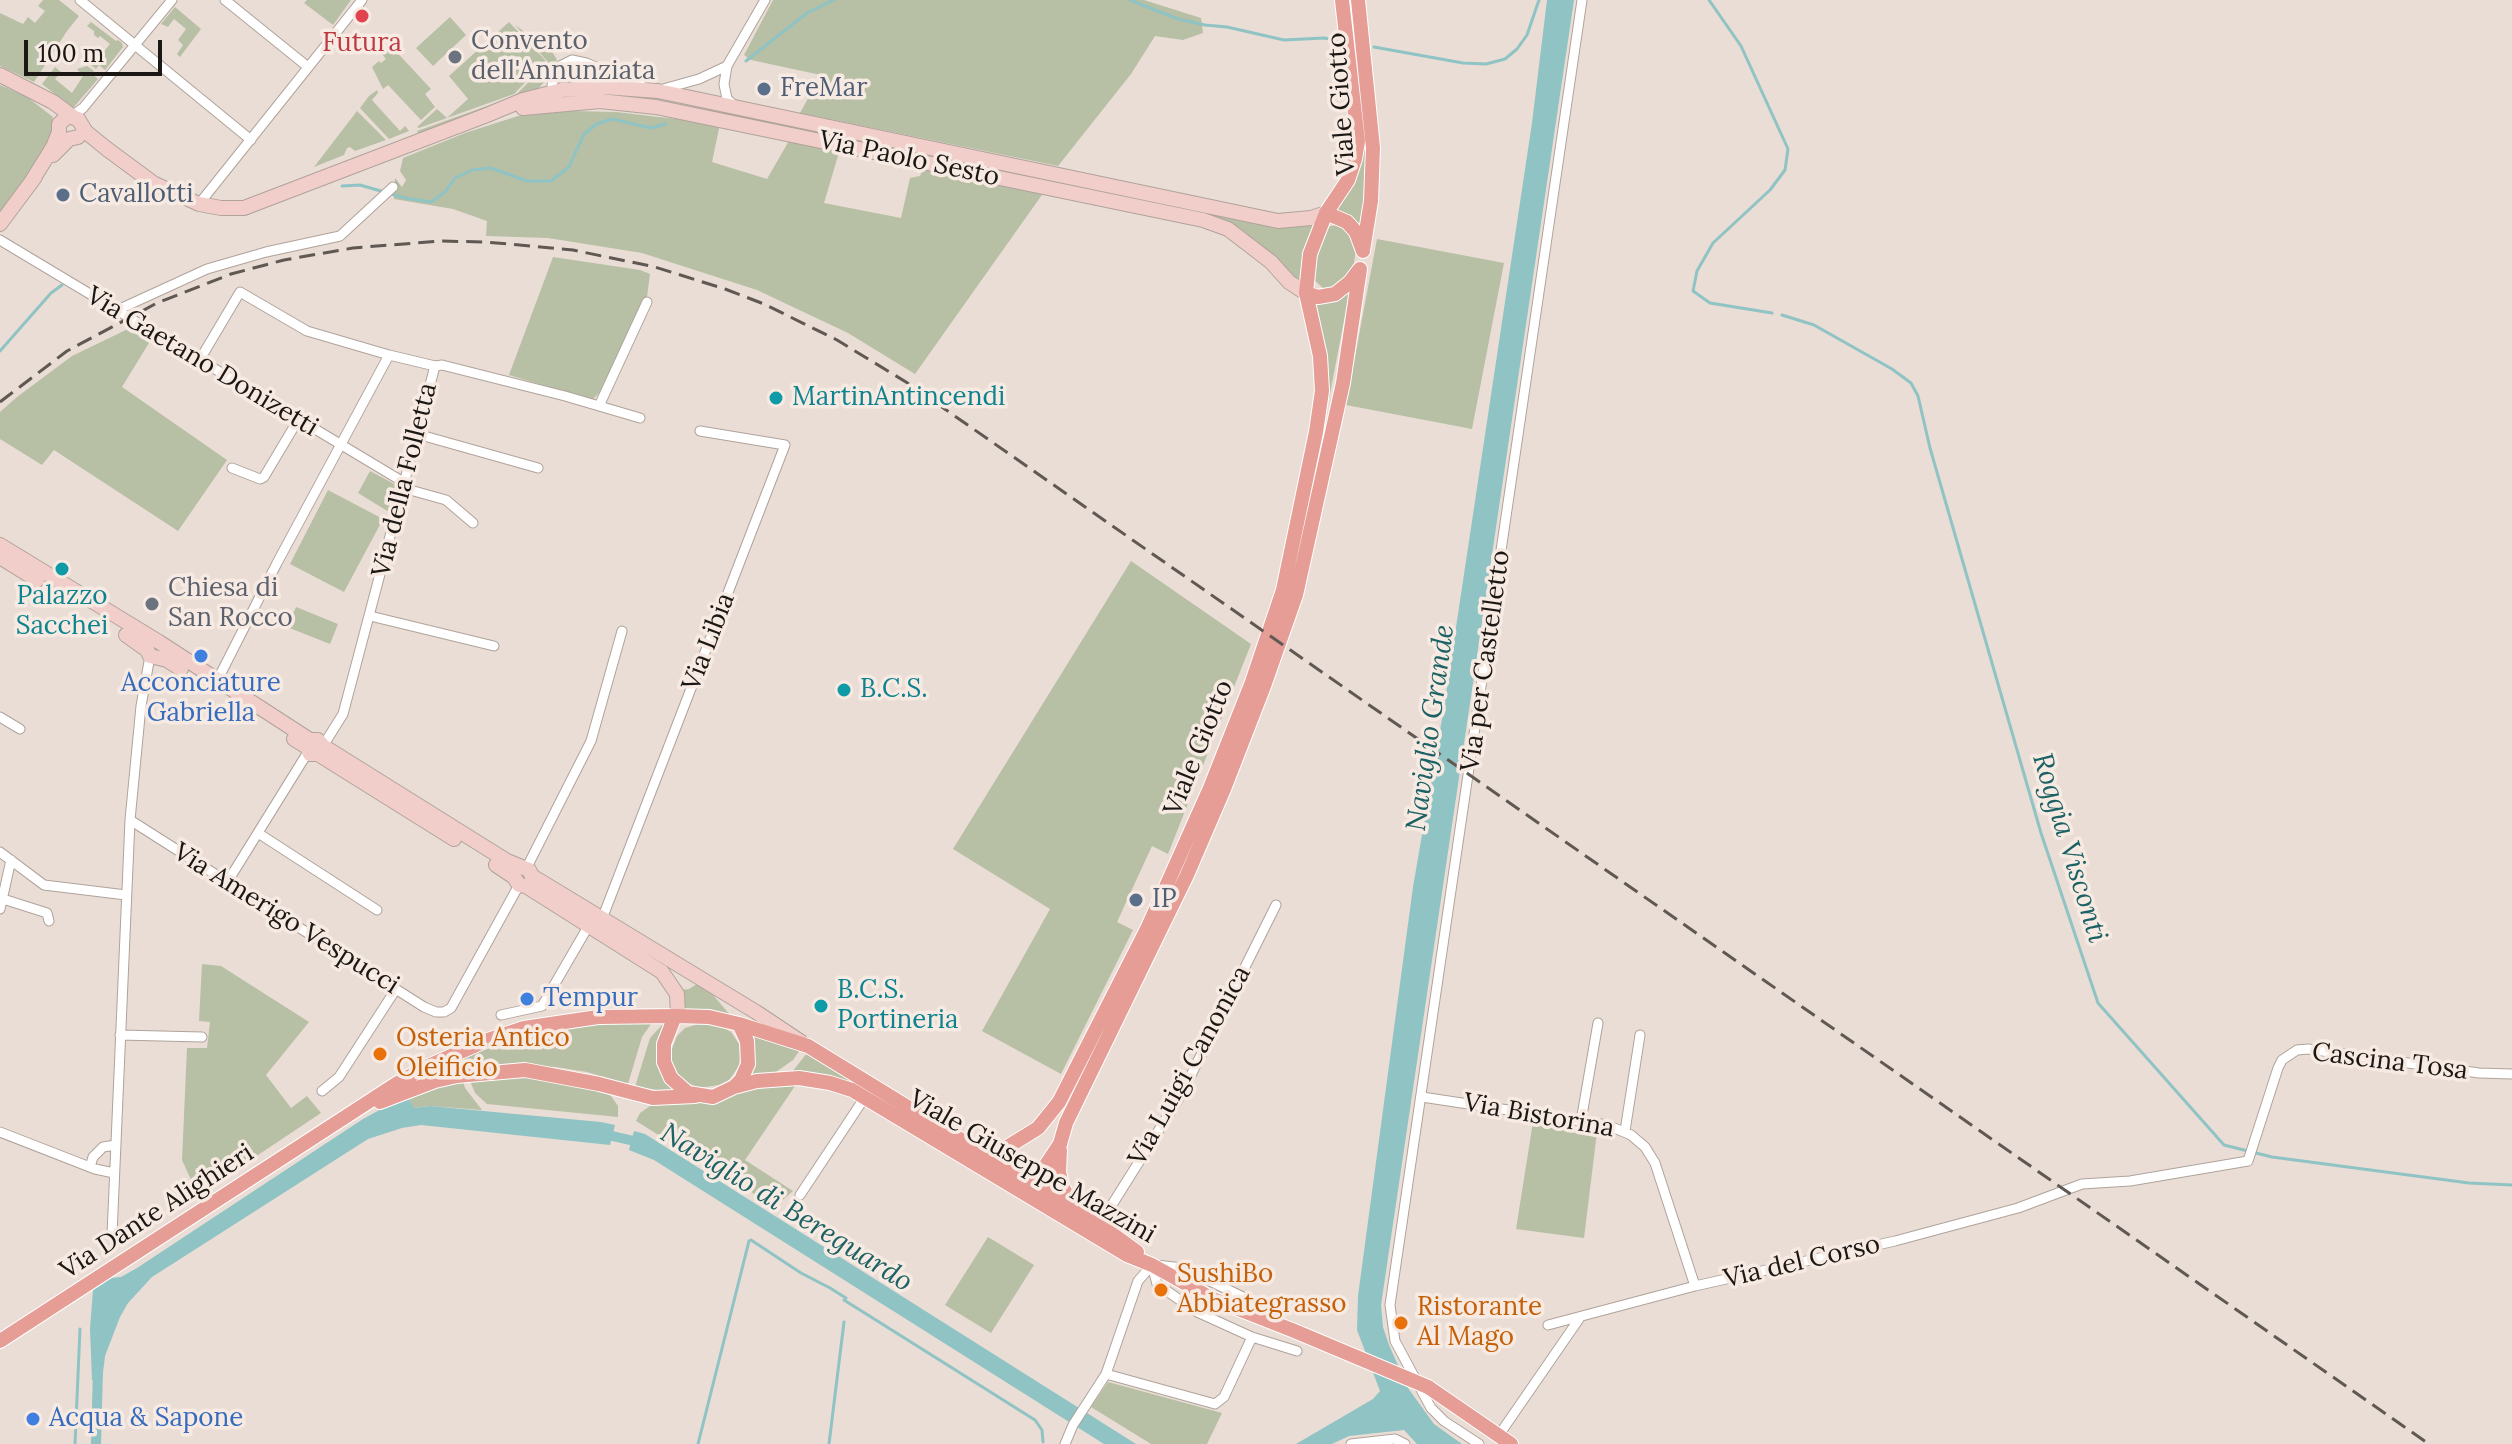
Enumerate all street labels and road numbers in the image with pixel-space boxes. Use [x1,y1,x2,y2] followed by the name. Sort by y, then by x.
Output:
[1321,31,1363,177] street label: Viale Giotto
[816,125,1002,193] street label: Via Paolo Sesto
[80,280,324,444] street label: Via Gaetano Donizetti
[366,380,444,580] street label: Via della Folletta
[1455,548,1517,774] street label: Via per Castelletto
[676,589,742,695] street label: Via Libia
[1158,676,1240,820] street label: Viale Giotto
[167,837,405,1001] street label: Via Amerigo Vespucci
[1122,960,1258,1172] street label: Via Luigi Canonica
[2310,1037,2470,1087] street label: Cascina Tosa
[903,1083,1161,1251] street label: Viale Giuseppe Mazzini
[1461,1087,1617,1145] street label: Via Bistorina
[54,1138,260,1286] street label: Via Dante Alighieri
[1721,1229,1883,1295] street label: Via del Corso

